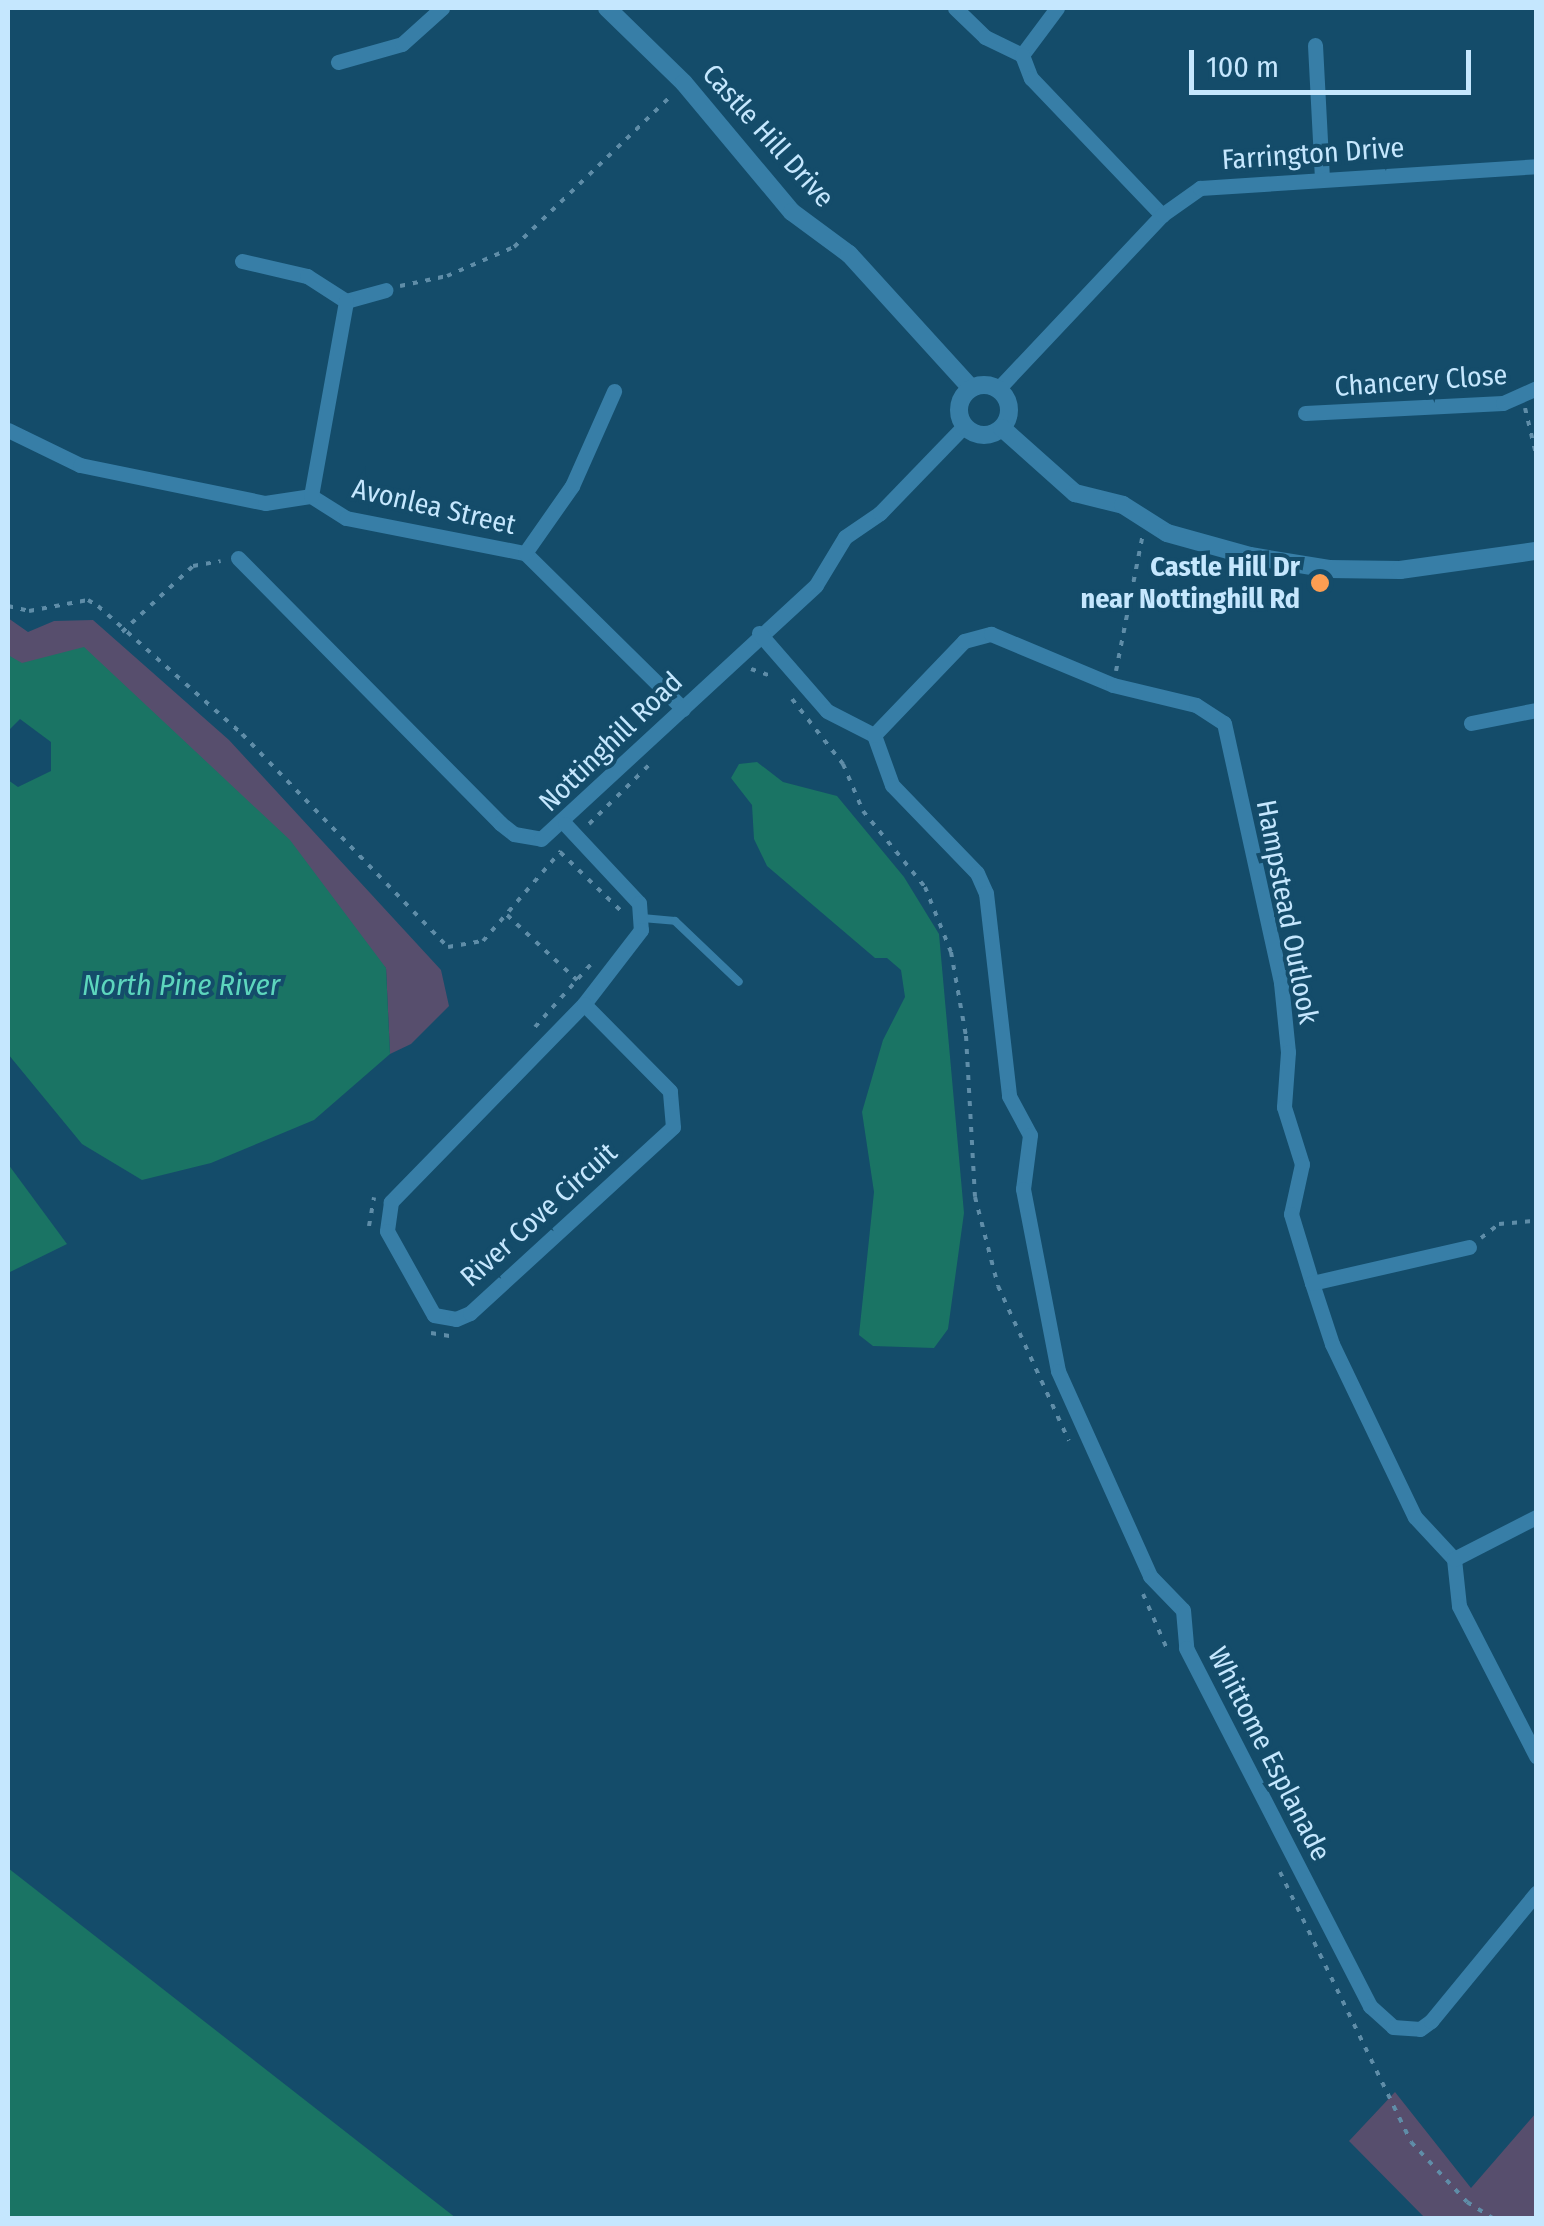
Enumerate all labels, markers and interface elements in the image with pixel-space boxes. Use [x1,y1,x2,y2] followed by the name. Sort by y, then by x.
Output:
[1194,30,1476,92] scale bar
[1206,49,1279,85] text: 100 m
[695,58,841,214] street label: Castle Hill Drive
[1221,131,1405,177] street label: Farrington Drive
[1334,358,1508,404] street label: Chancery Close
[349,472,519,542] street label: Avonlea Street
[1080,550,1300,616] place label: Castle Hill Dr near Nottinghill Rd
[1309,572,1331,594] marker: Castle Hill Dr near Nottinghill Rd
[532,665,690,819] street label: Nottinghill Road
[1249,797,1325,1027] street label: Hampstead Outlook
[82,967,280,1003] water label: North Pine River
[454,1136,624,1294] street label: River Cove Circuit
[1201,1641,1337,1867] street label: Whittome Esplanade

